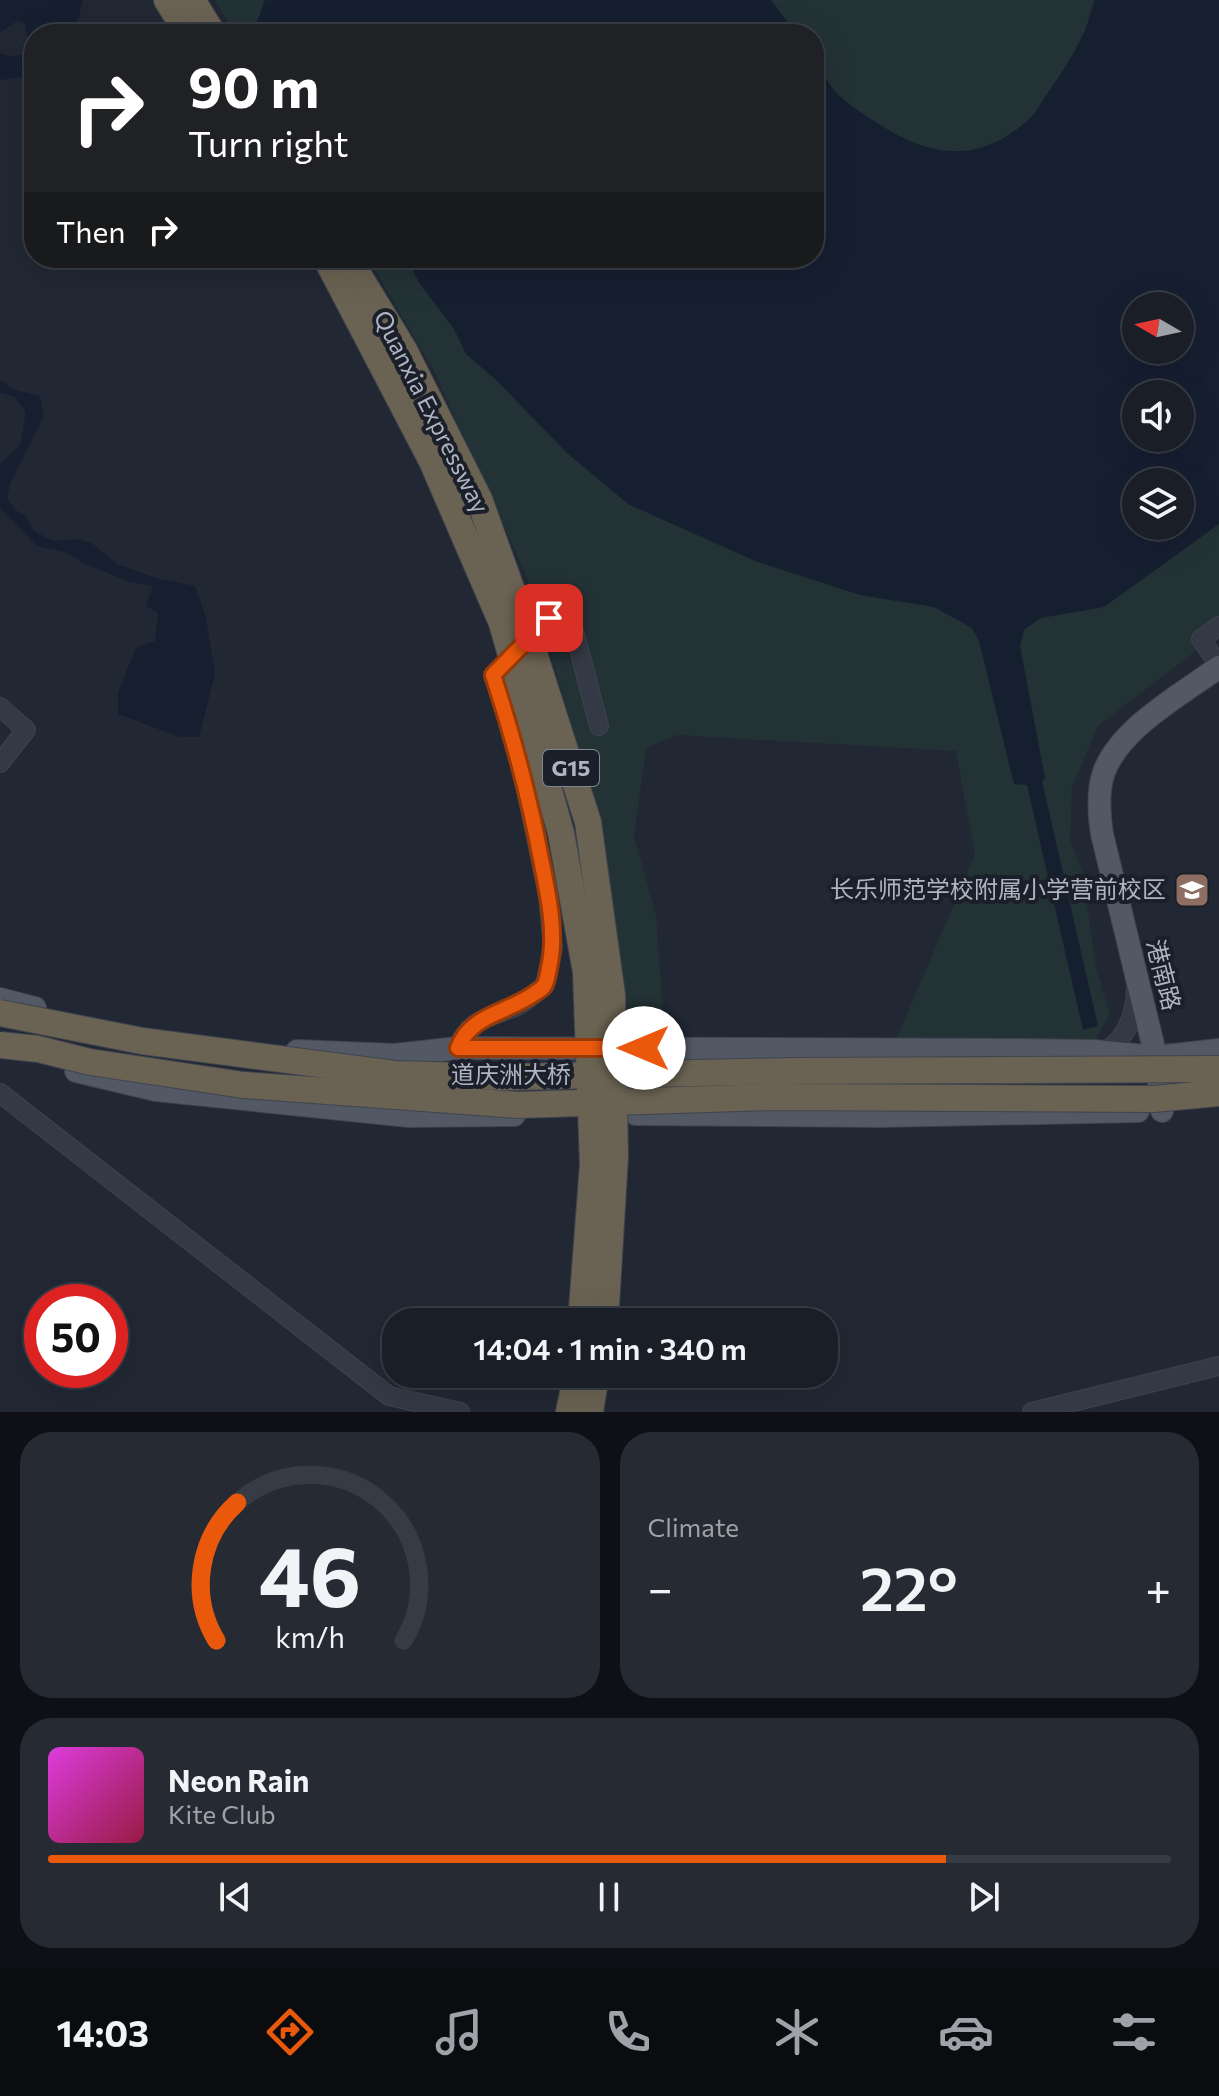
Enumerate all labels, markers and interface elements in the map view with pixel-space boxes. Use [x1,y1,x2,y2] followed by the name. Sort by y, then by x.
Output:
[188,51,319,120] text: 90 m
[56,56,160,160] icon: right
[188,120,349,164] text: Turn right
[141,208,185,252] icon: right
[56,212,125,249] text: Then
[1122,292,1194,364] north arrow
[1122,292,1194,540] map controls
[369,305,496,518] street label: Quanxia Expressway
[1122,380,1194,452] button: sound
[1122,468,1194,540] button: layers
[515,584,583,652] pin
[527,596,571,640] icon: arrive
[543,750,599,786] road number: G15
[1173,871,1211,909] school or university icon: 长乐师范学校附属小学营前校区
[830,874,1166,903] place label: 长乐师范学校附属小学营前校区
[1142,936,1187,1013] street label: 港南路
[602,1006,686,1090] position arrow
[451,1059,571,1088] street label: 道庆洲大桥
[24,1284,128,1388] speed limit sign: 50
[473,1329,747,1366] text: 14:04 · 1 min · 340 m
[648,1511,739,1542] text: Climate
[259,1522,361,1624] text: 46
[860,1550,958,1623] text: 22°
[648,1560,673,1614] text: −
[1145,1560,1171,1614] text: +
[275,1619,345,1654] text: km/h
[168,1761,309,1798] text: Neon Rain
[168,1798,276,1829] text: Kite Club
[213,1875,257,1919] icon: previous
[587,1875,631,1919] icon: pause
[962,1875,1006,1919] icon: next
[262,2004,318,2060] icon: directions
[431,2004,487,2060] icon: music
[600,2004,656,2060] icon: phone
[769,2004,825,2060] icon: climate
[938,2004,994,2060] icon: car
[1106,2004,1162,2060] icon: filters
[56,2010,149,2054] text: 14:03

